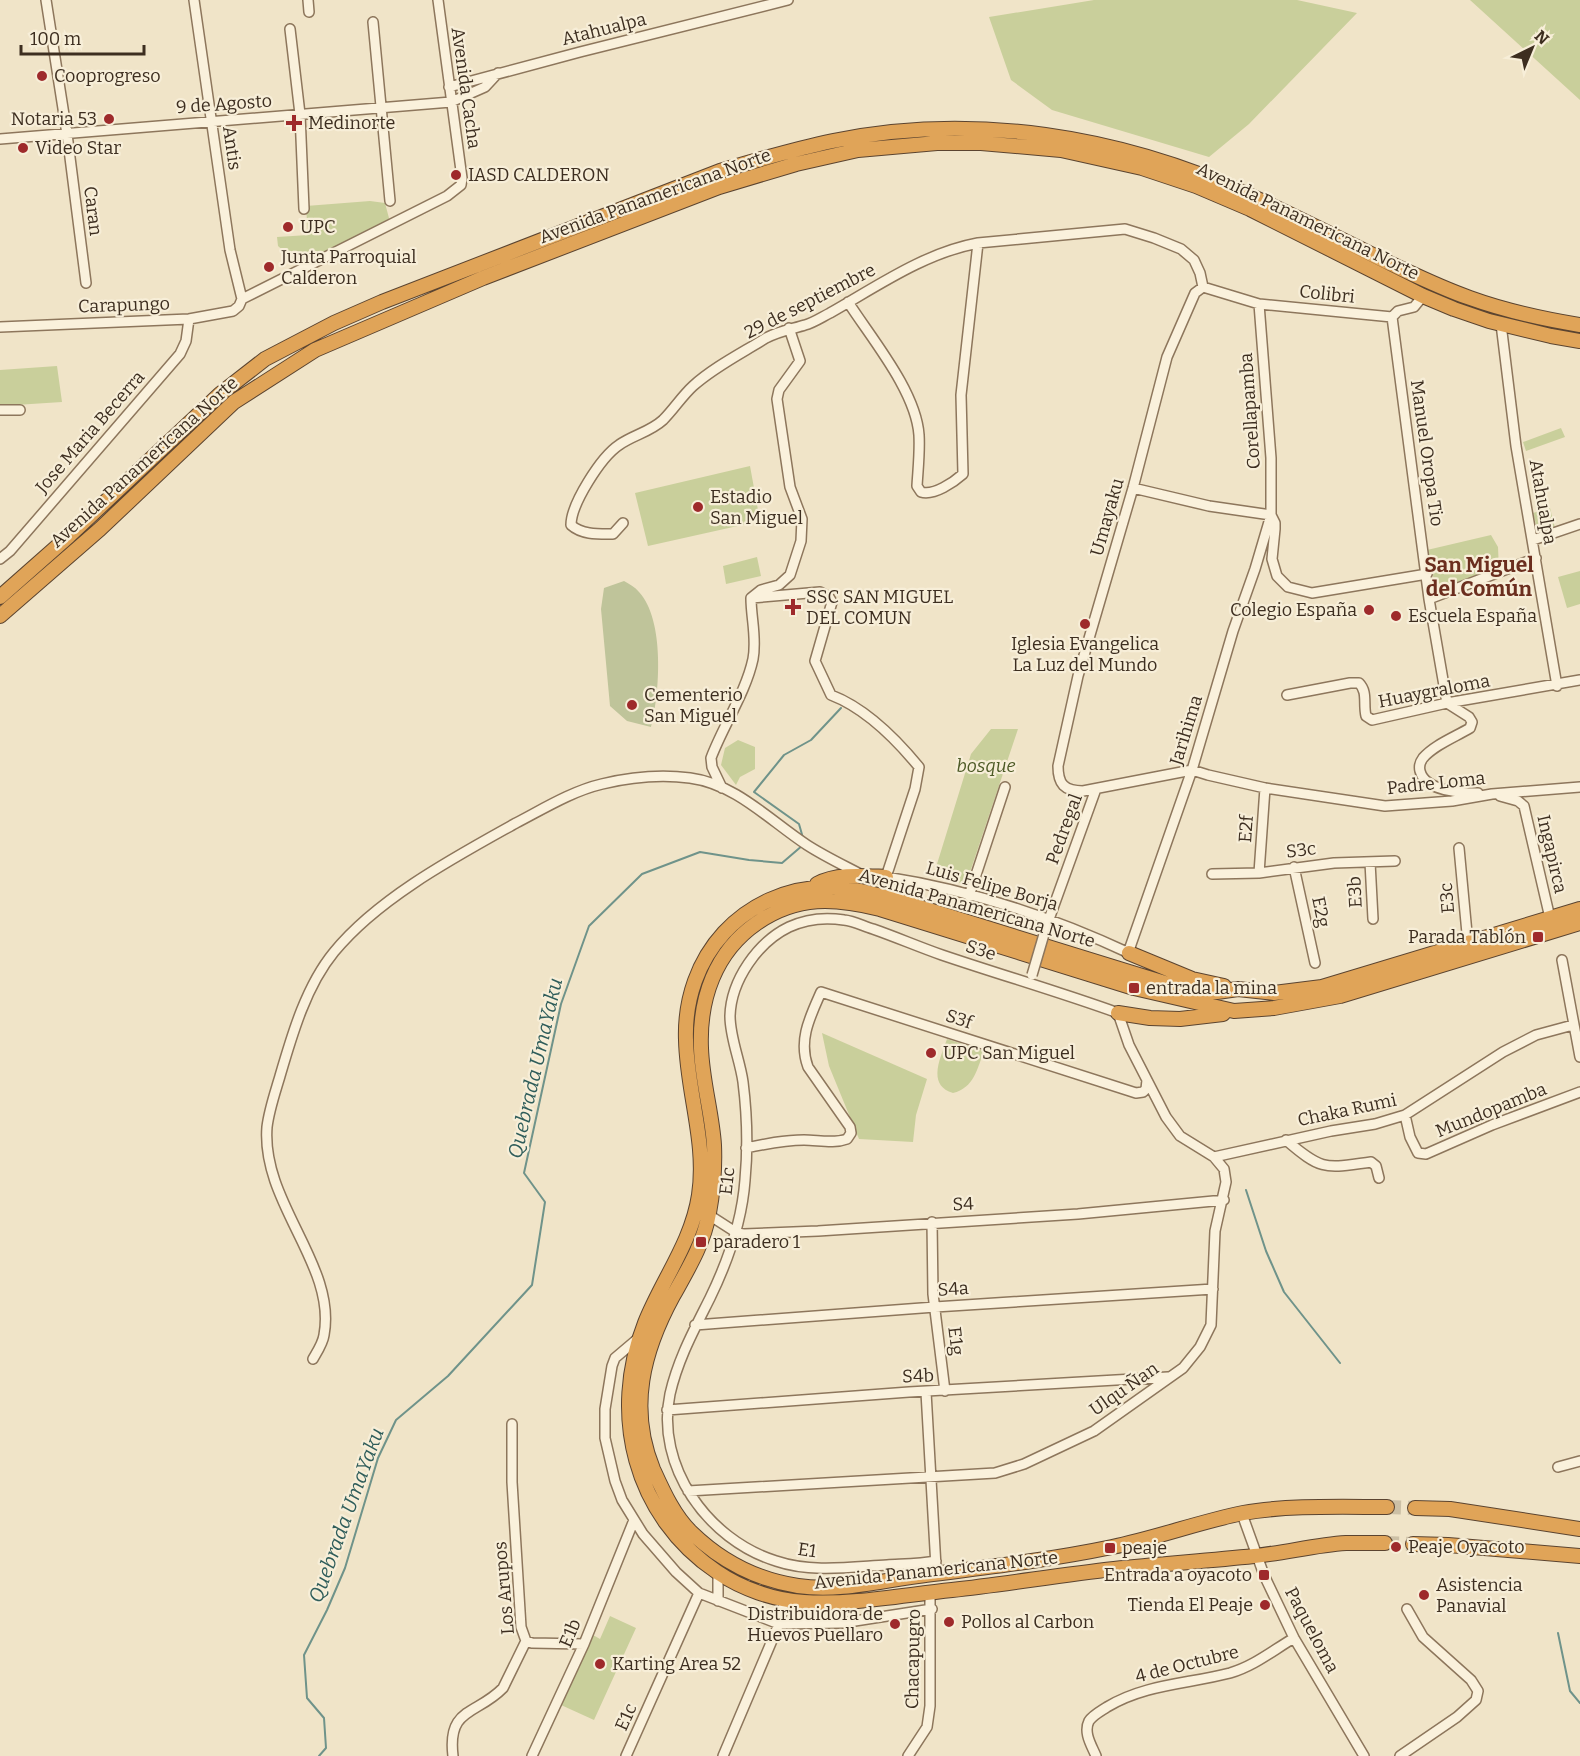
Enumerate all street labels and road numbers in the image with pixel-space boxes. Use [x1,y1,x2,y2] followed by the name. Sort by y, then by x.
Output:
[559,8,649,50] street label: Atahualpa
[447,26,485,150] street label: Avenida Cacha
[175,90,273,118] street label: 9 de Agosto
[218,125,246,171] street label: Antis
[536,144,774,248] street label: Avenida Panamericana Norte
[1193,157,1423,285] street label: Avenida Panamericana Norte
[79,185,107,238] street label: Caran
[741,259,879,343] street label: 29 de septiembre
[1298,280,1356,308] street label: Colibri
[78,292,170,318] street label: Carapungo
[1235,352,1265,470] street label: Corellapamba
[30,366,149,498] street label: Jose Maria Becerra
[46,372,242,552] street label: Avenida Panamericana Norte
[1406,378,1448,528] street label: Manuel Oropa Tio
[1525,458,1561,547] street label: Atahualpa
[1085,475,1129,559] street label: Umayaku
[1376,669,1492,713] street label: Huaygraloma
[1165,692,1207,769] street label: Jarihima
[1386,767,1486,799] street label: Padre Loma
[1041,791,1087,867] street label: Pedregal
[1234,813,1258,843] street label: E2f
[1532,813,1572,896] street label: Ingapirca
[1285,837,1317,863] street label: S3c
[923,857,1061,915] street label: Luis Felipe Borja
[856,864,1098,952] street label: Avenida Panamericana Norte
[1343,876,1367,908] street label: E3b
[1435,882,1459,914] street label: E3c
[1307,895,1335,929] street label: E2g
[963,935,999,965] street label: S3e
[943,1004,977,1034] street label: S3f
[1432,1078,1550,1142] street label: Mundopamba
[1296,1089,1398,1131] street label: Chaka Rumi
[715,1166,739,1196] street label: E1c
[952,1192,975,1216] street label: S4
[937,1277,969,1301] street label: S4a
[943,1325,969,1357] street label: E1g
[1085,1357,1163,1421] street label: Ulqu Ñan
[902,1364,934,1388] street label: S4b
[796,1538,818,1562] street label: E1
[489,1541,519,1635] street label: Los Arupos
[813,1546,1059,1594] street label: Avenida Panamericana Norte
[1280,1583,1344,1677] street label: Paqueloma
[901,1609,925,1709] street label: Chacapugro
[554,1615,586,1651] street label: E1b
[1133,1641,1241,1687] street label: 4 de Octubre
[610,1700,642,1734] street label: E1c

